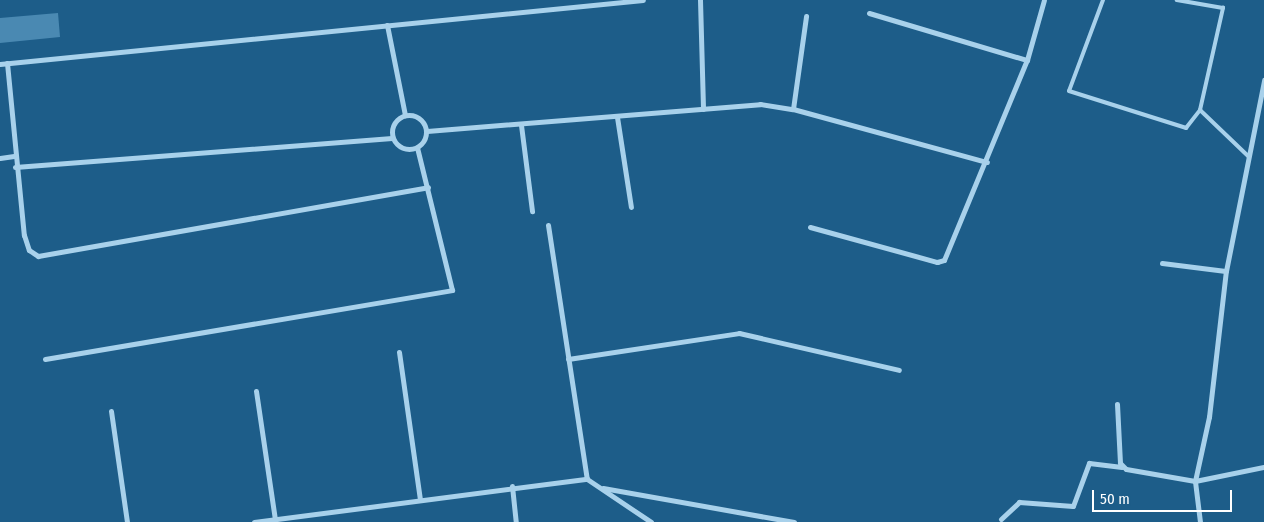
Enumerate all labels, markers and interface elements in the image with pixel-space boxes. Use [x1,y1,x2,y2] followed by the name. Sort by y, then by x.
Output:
[1094,480,1234,512] scale bar
[1100,490,1130,508] text: 50 m

